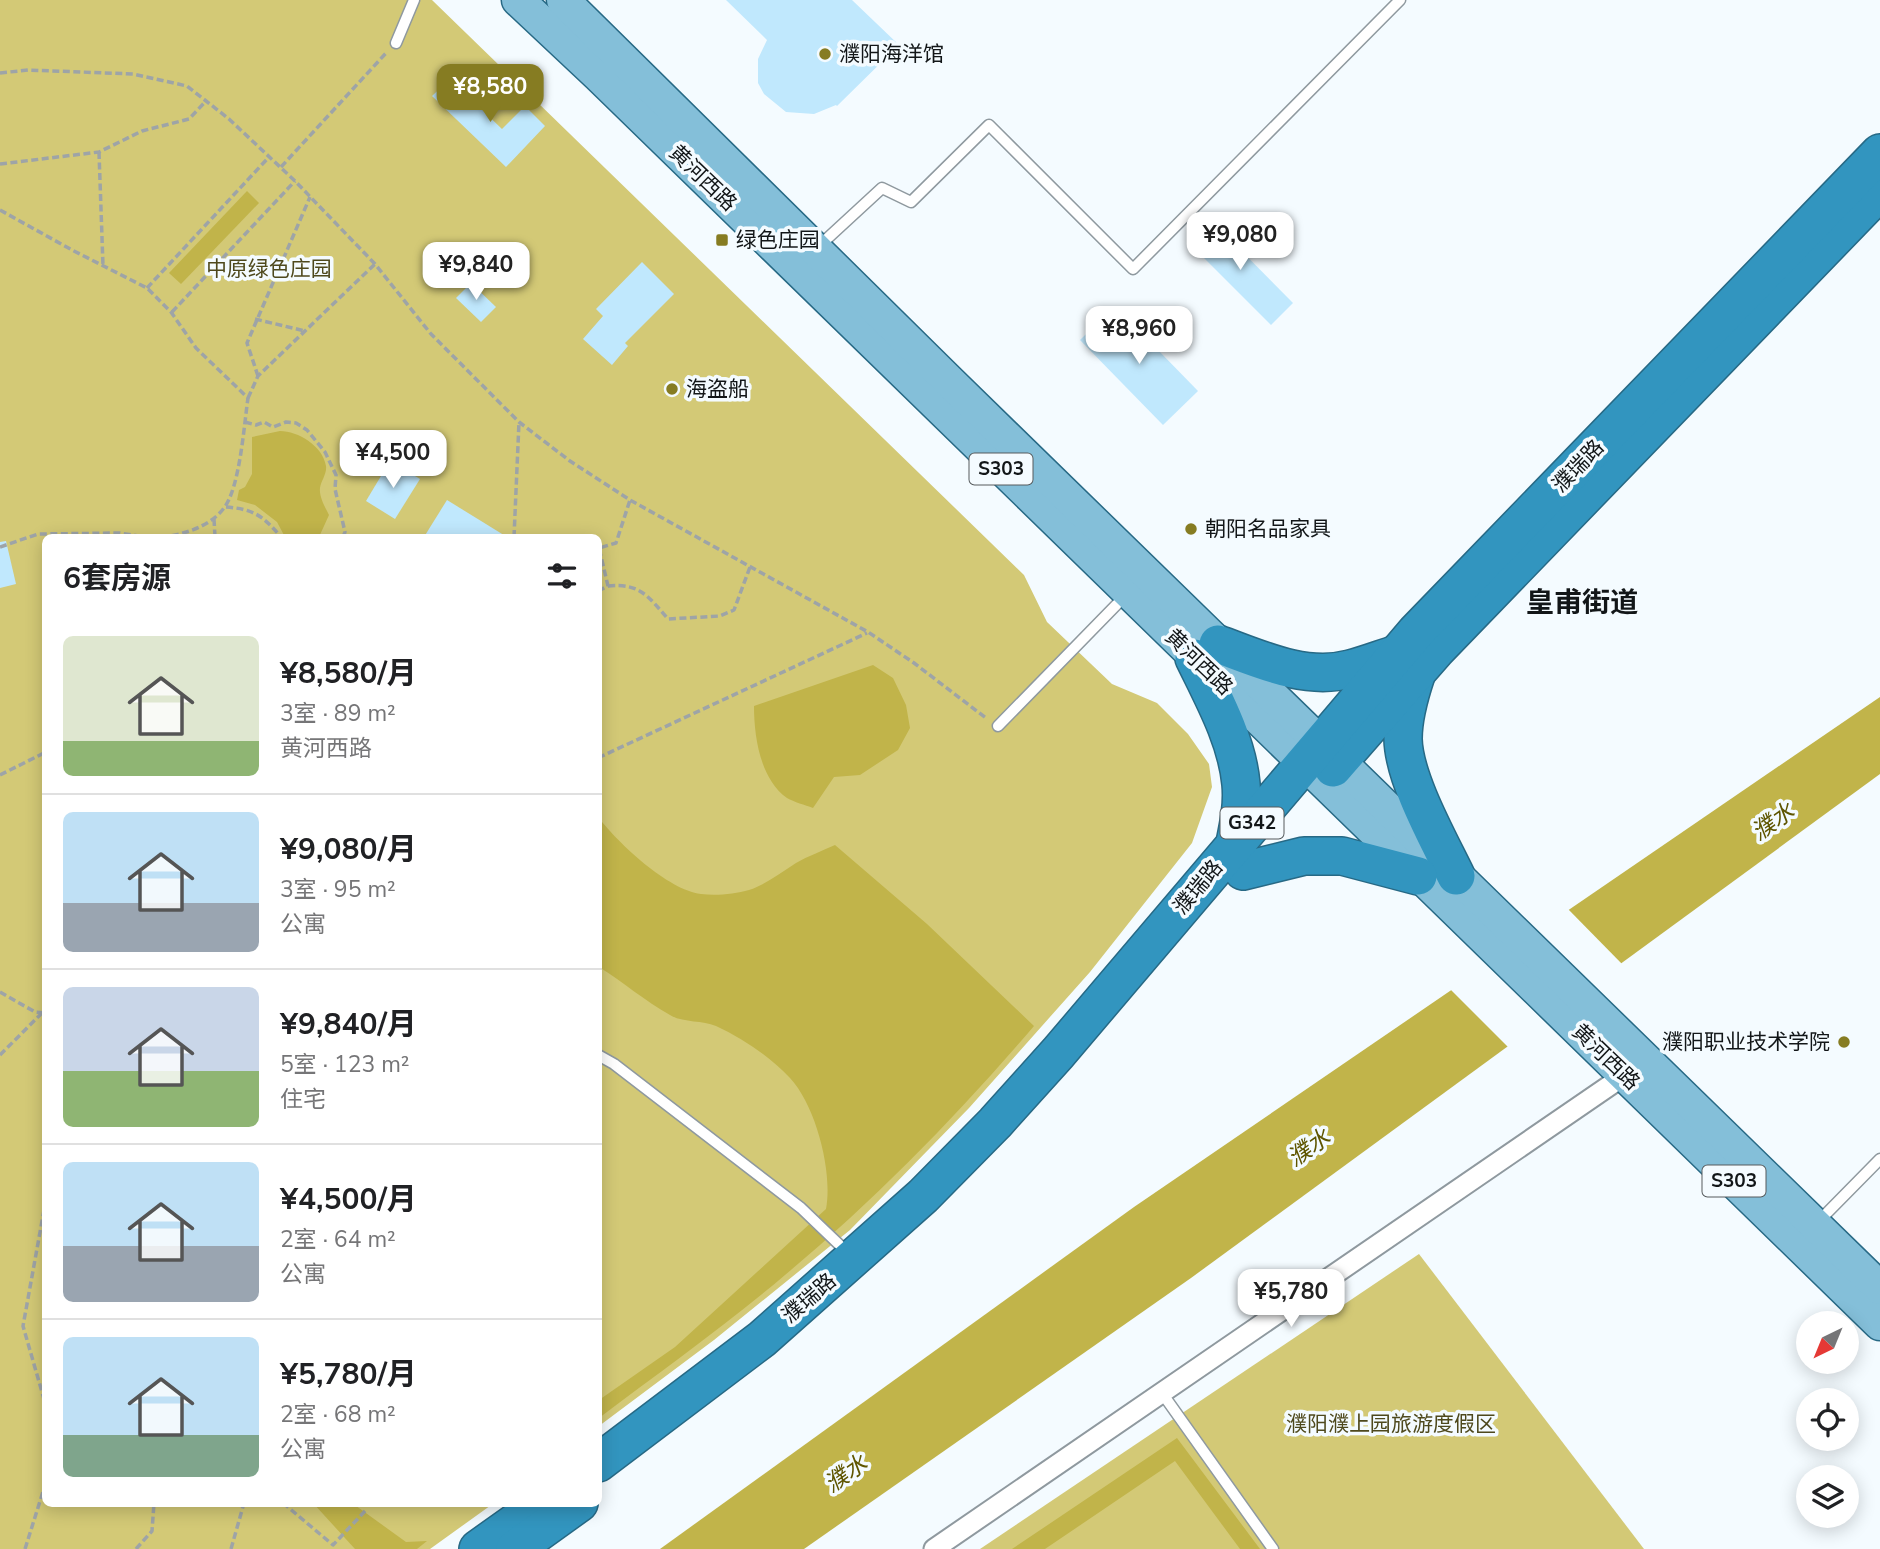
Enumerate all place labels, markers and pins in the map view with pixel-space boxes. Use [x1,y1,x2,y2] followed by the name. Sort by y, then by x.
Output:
[839,40,944,68] place label: 濮阳海洋馆
[817,46,833,62] marker: 濮阳海洋馆
[433,64,547,124] pin: ¥8,580
[1183,212,1297,272] pin: ¥9,080
[736,226,820,254] place label: 绿色庄园
[714,232,730,248] marker: 绿色庄园
[419,243,533,302] pin: ¥9,840
[1082,306,1196,366] pin: ¥8,960
[686,375,749,403] place label: 海盗船
[664,381,680,397] marker: 海盗船
[336,430,450,490] pin: ¥4,500
[1205,515,1331,543] place label: 朝阳名品家具
[1183,521,1199,537] marker: 朝阳名品家具
[1662,1028,1830,1056] place label: 濮阳职业技术学院
[1836,1034,1852,1050] marker: 濮阳职业技术学院
[1234,1270,1348,1329] pin: ¥5,780

